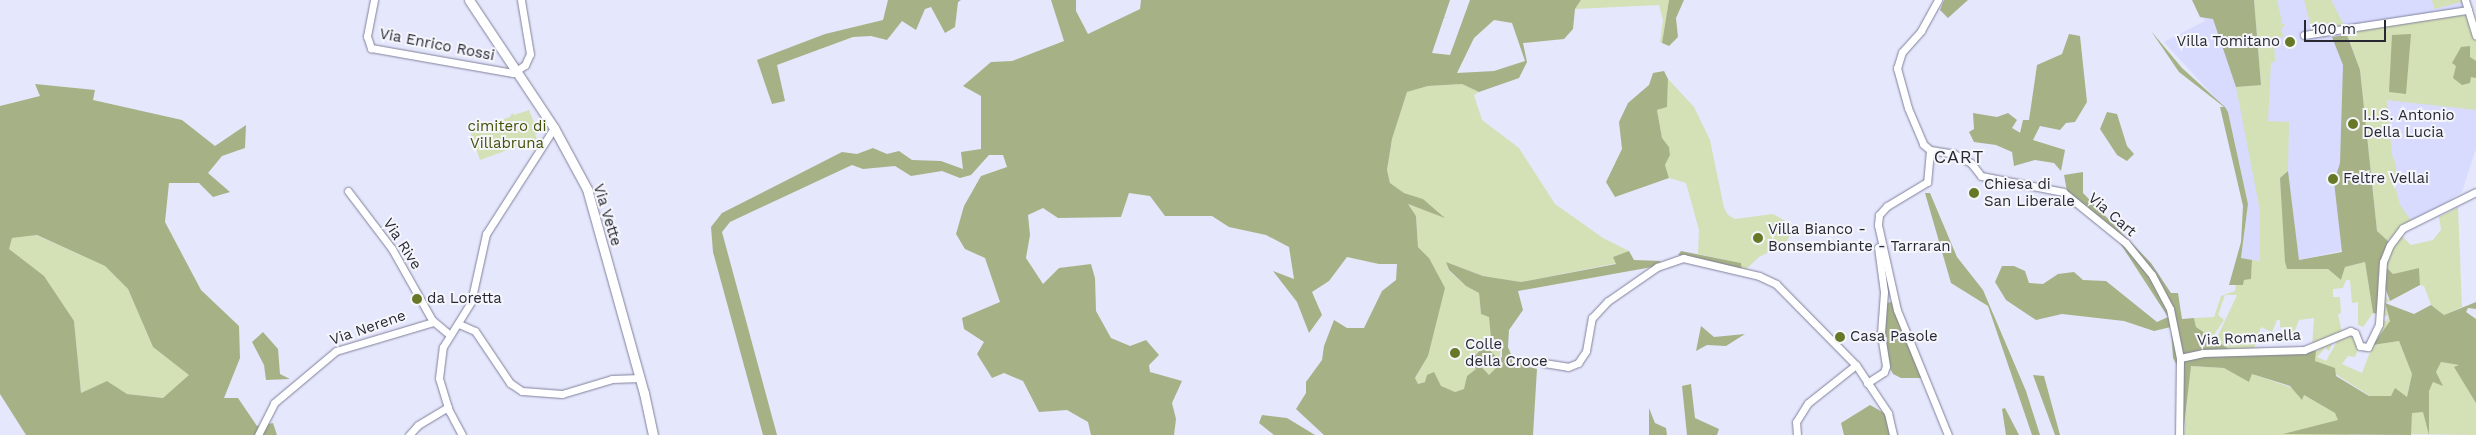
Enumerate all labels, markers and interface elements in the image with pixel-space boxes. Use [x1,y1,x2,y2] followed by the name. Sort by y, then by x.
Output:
[2306,10,2388,42] scale bar
[2312,20,2356,38] text: 100 m
[378,25,496,65] street label: Via Enrico Rossi
[2176,33,2280,51] place label: Villa Tomitano
[2284,36,2296,48] marker: Villa Tomitano
[2363,106,2455,141] place label: I.I.S. Antonio Della Lucia
[467,117,547,152] park label: cimitero di Villabruna
[2347,118,2359,130] marker: I.I.S. Antonio Della Lucia
[1933,146,1985,168] district label: CART
[2343,170,2430,188] place label: Feltre Vellai
[2327,173,2339,185] marker: Feltre Vellai
[1984,175,2075,210] place label: Chiesa di San Liberale
[589,181,625,249] street label: Via Vette
[1968,187,1980,199] marker: Chiesa di San Liberale
[2084,189,2140,241] street label: Via Cart
[379,215,425,273] street label: Via Rive
[1768,220,1951,255] place label: Villa Bianco - Bonsembiante - Tarraran
[1752,232,1764,244] marker: Villa Bianco - Bonsembiante - Tarraran
[427,290,502,308] place label: da Loretta
[411,293,423,305] marker: da Loretta
[328,307,408,349] street label: Via Nerene
[2196,326,2302,350] street label: Via Romanella
[1850,328,1938,346] place label: Casa Pasole
[1834,331,1846,343] marker: Casa Pasole
[1465,335,1548,370] place label: Colle della Croce
[1449,347,1461,359] marker: Colle della Croce

